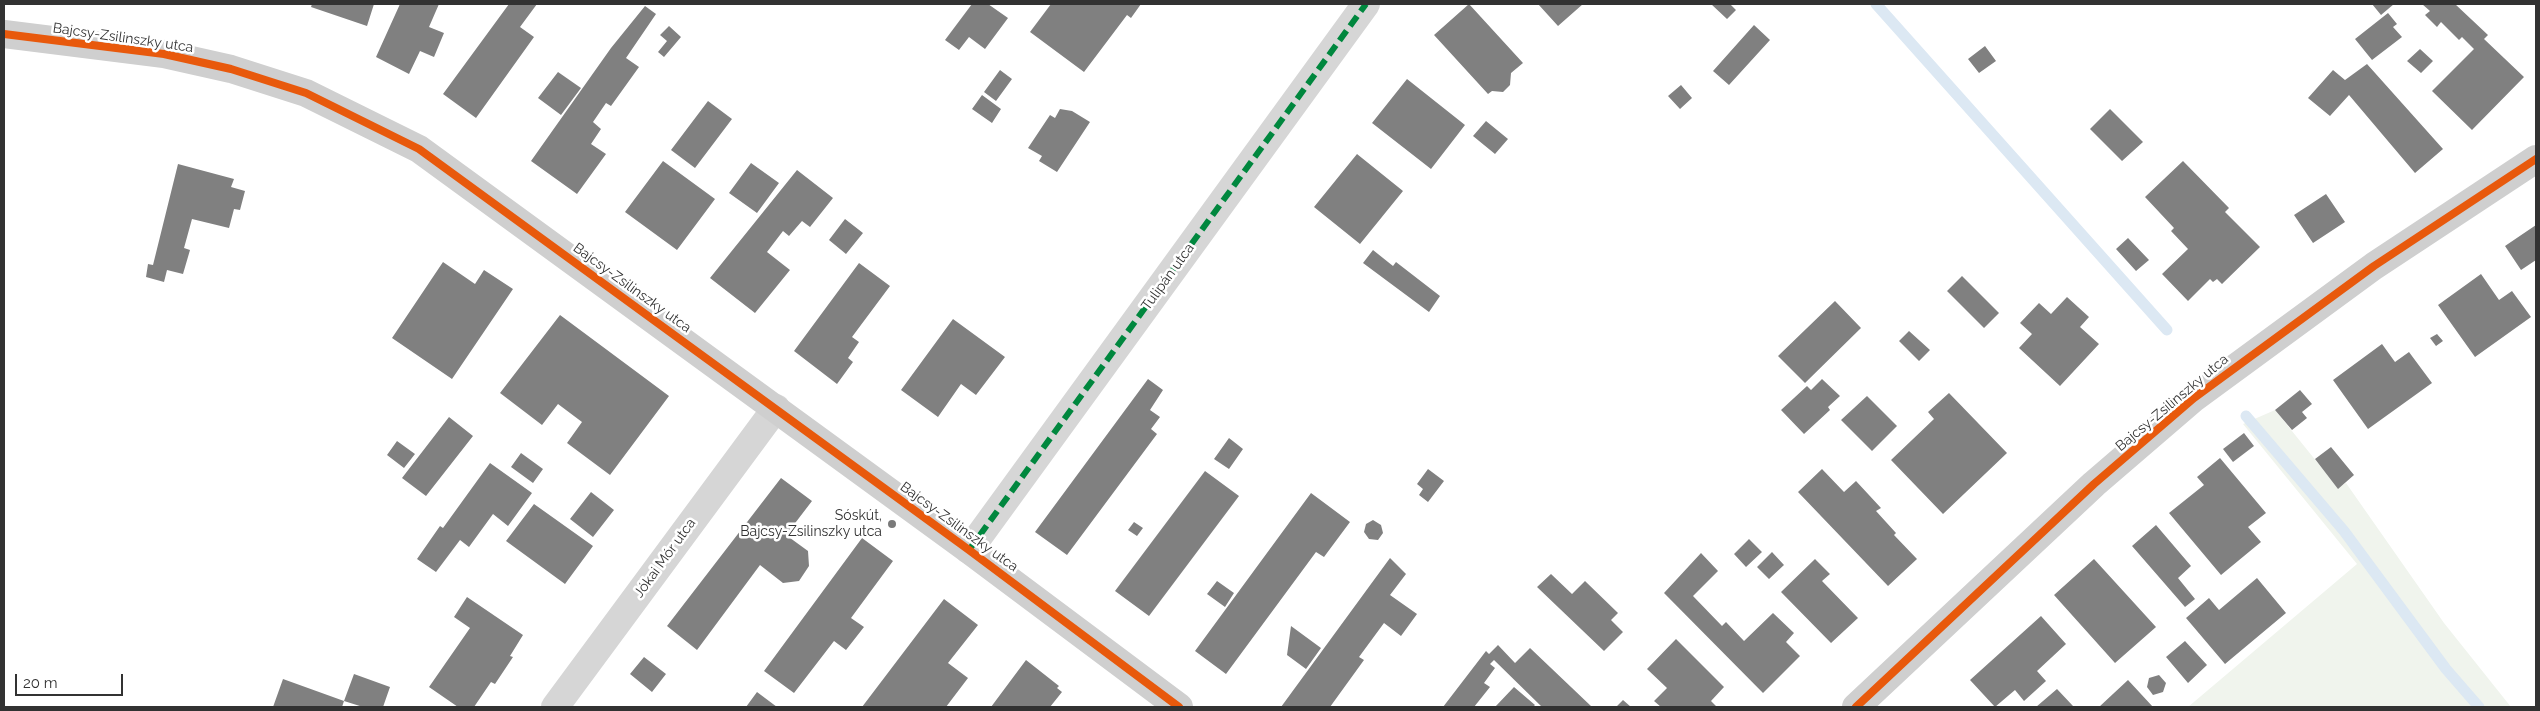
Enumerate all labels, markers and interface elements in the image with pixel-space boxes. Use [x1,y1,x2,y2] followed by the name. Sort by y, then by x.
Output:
[52,20,194,56] street label: Bajcsy-Zsilinszky utca
[570,240,694,336] street label: Bajcsy-Zsilinszky utca
[1138,240,1198,314] street label: Tulipán utca
[2112,351,2232,455] street label: Bajcsy-Zsilinszky utca
[897,479,1021,575] street label: Bajcsy-Zsilinszky utca
[740,508,882,540] place label: Sóskút, Bajcsy-Zsilinszky utca
[631,515,699,601] street label: Jókai Mór utca
[886,518,898,530] marker: Sóskút, Bajcsy-Zsilinszky utca
[18,664,125,696] scale bar
[23,674,58,692] text: 20 m

